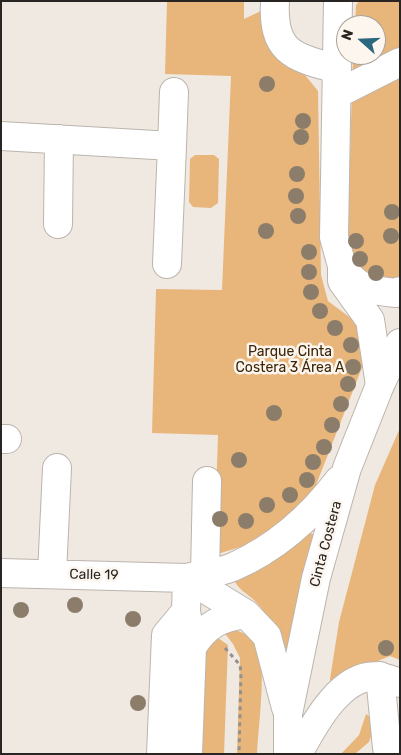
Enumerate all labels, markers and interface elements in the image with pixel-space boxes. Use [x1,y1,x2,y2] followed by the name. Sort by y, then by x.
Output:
[336,15,386,65] north arrow
[338,27,357,43] text: N
[236,344,344,377] park label: Parque Cinta Costera 3 Área A
[306,499,346,589] street label: Cinta Costera
[69,566,119,584] street label: Calle 19

